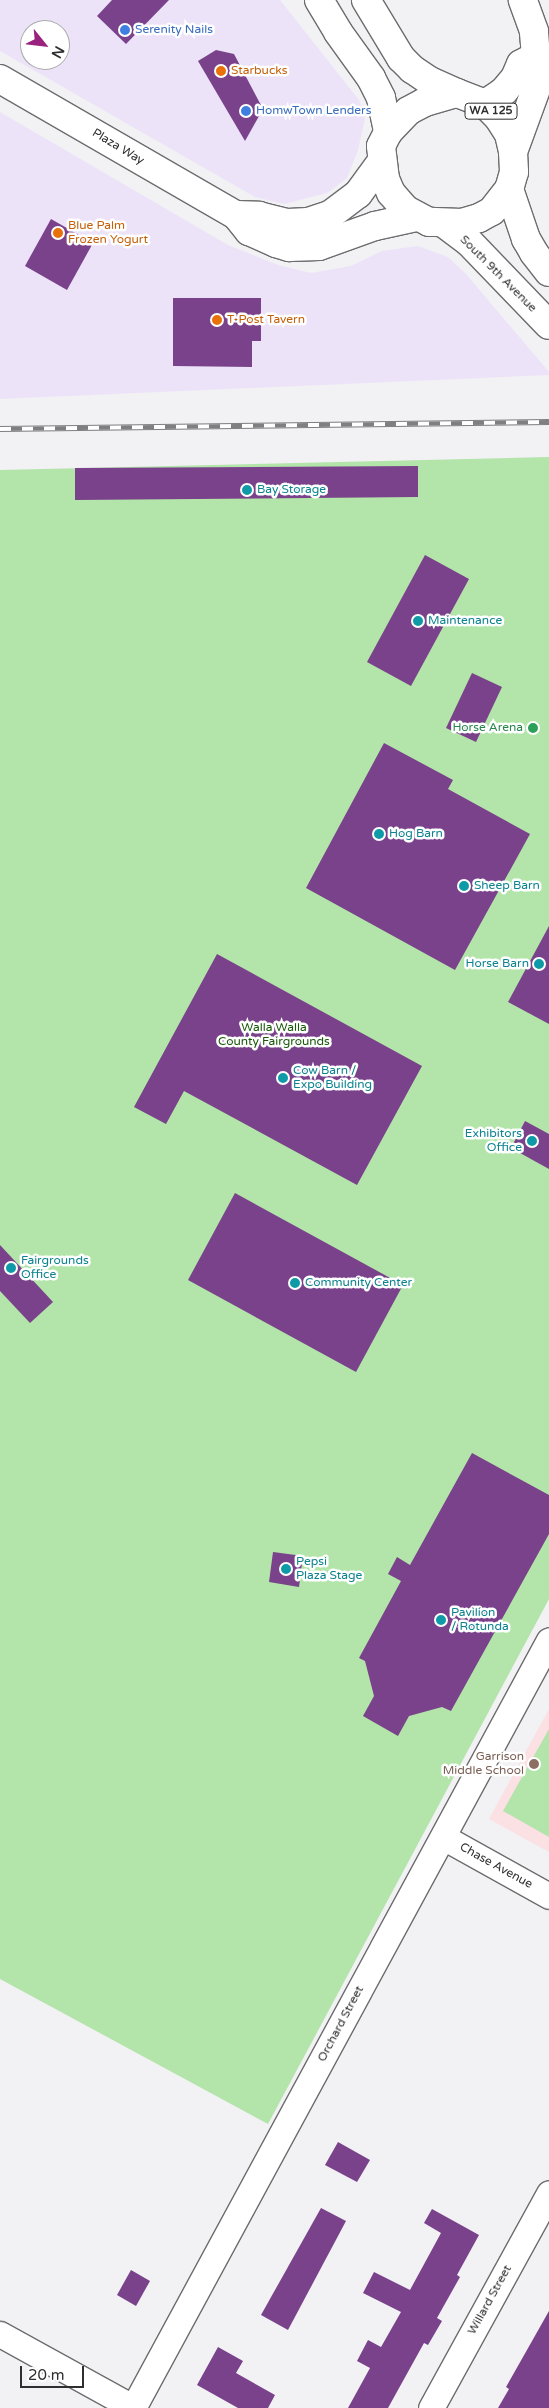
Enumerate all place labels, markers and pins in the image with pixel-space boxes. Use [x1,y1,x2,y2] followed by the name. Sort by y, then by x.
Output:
[135,23,213,37] place label: Serenity Nails
[119,24,131,36] marker: Serenity Nails
[231,64,288,78] place label: Starbucks
[215,65,227,77] marker: Starbucks
[256,104,371,118] place label: HomwTown Lenders
[240,105,252,117] marker: HomwTown Lenders
[68,219,148,247] place label: Blue Palm Frozen Yogurt
[52,227,64,239] marker: Blue Palm Frozen Yogurt
[227,313,305,327] place label: T-Post Tavern
[211,314,223,326] marker: T-Post Tavern
[257,483,326,497] place label: Bay Storage
[241,484,253,496] marker: Bay Storage
[428,614,502,628] place label: Maintenance
[412,615,424,627] marker: Maintenance
[452,721,523,735] place label: Horse Arena
[527,722,539,734] marker: Horse Arena
[389,827,443,841] place label: Hog Barn
[373,828,385,840] marker: Hog Barn
[474,879,540,893] place label: Sheep Barn
[458,880,470,892] marker: Sheep Barn
[466,957,529,971] place label: Horse Barn
[533,958,545,970] marker: Horse Barn
[293,1064,372,1092] place label: Cow Barn / Expo Building
[277,1072,289,1084] marker: Cow Barn / Expo Building
[465,1127,522,1155] place label: Exhibitors Office
[526,1135,538,1147] marker: Exhibitors Office
[21,1254,89,1282] place label: Fairgrounds Office
[5,1262,17,1274] marker: Fairgrounds Office
[305,1276,412,1290] place label: Community Center
[289,1277,301,1289] marker: Community Center
[296,1555,362,1583] place label: Pepsi Plaza Stage
[280,1563,292,1575] marker: Pepsi Plaza Stage
[451,1606,509,1634] place label: Pavilion / Rotunda
[435,1614,447,1626] marker: Pavilion / Rotunda
[443,1750,524,1778] place label: Garrison Middle School
[528,1758,540,1770] marker: Garrison Middle School

